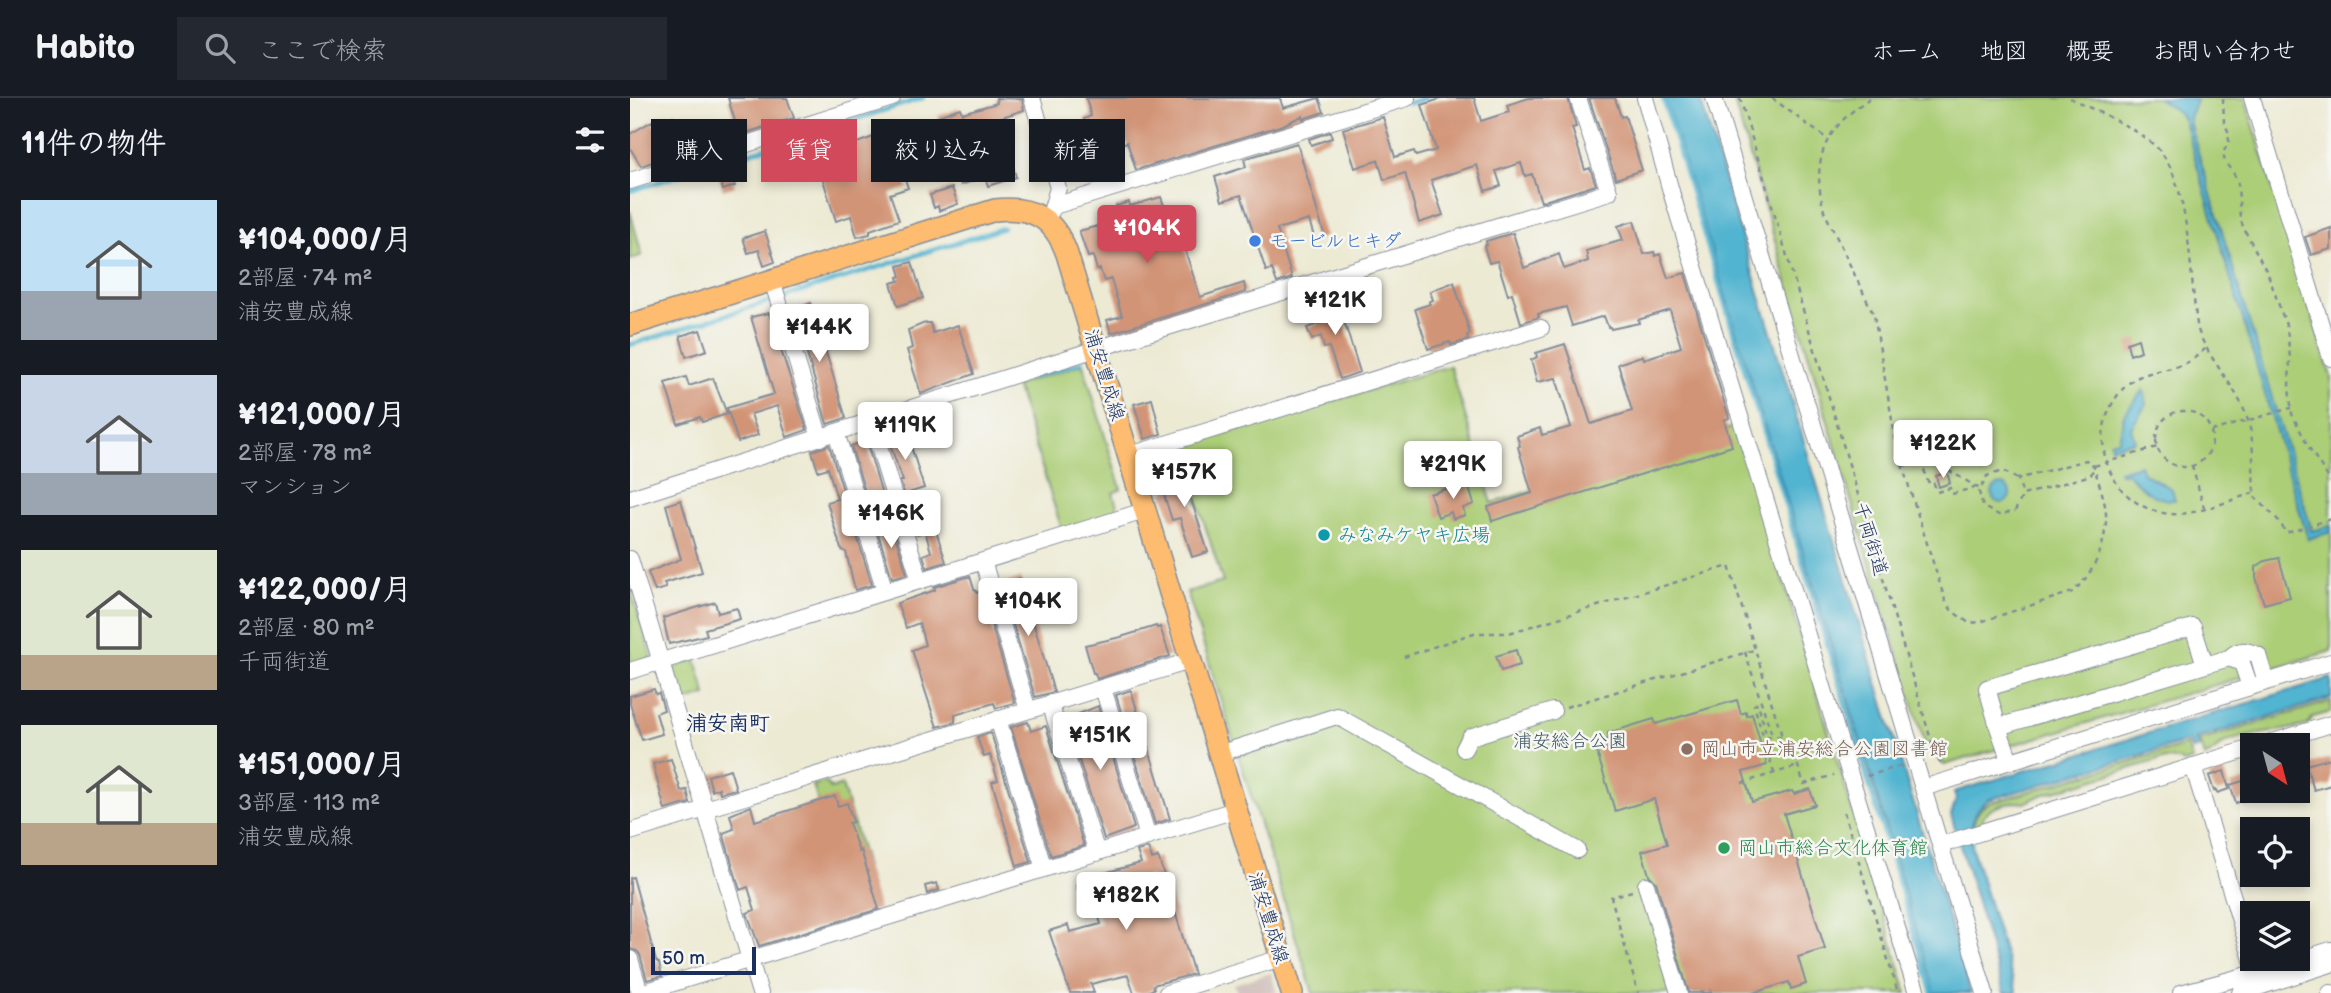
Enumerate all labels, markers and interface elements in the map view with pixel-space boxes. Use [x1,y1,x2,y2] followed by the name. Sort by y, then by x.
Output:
[177,17,667,80] search box
[35,28,135,68] text: Habito
[201,29,239,67] icon: search
[257,36,387,67] text: ここで検索
[1871,37,1942,66] text: ホーム
[1980,37,2028,66] text: 地図
[2066,37,2114,66] text: 概要
[2152,37,2296,66] text: お問い合わせ
[651,119,747,182] chip: 購入
[761,119,857,182] chip: 賃貸
[871,119,1015,182] chip: 絞り込み
[1029,119,1125,182] chip: 新着
[571,121,609,159] icon: filters
[21,126,166,162] text: 11件の物件
[1098,206,1196,265] pin: ¥104K
[1113,214,1181,242] text: ¥104K
[238,222,413,258] text: ¥104,000/月
[77,228,161,312] icon: home
[1269,230,1402,253] place label: モービルヒキダ
[1247,233,1263,249] marker: モービルヒキダ
[238,264,372,292] text: 2部屋 · 74 m²
[1286,278,1384,337] pin: ¥121K
[1304,286,1366,314] text: ¥121K
[238,298,353,326] text: 浦安豊成線
[770,304,868,364] pin: ¥144K
[786,313,852,341] text: ¥144K
[1079,326,1129,424] street label: 浦安豊成線
[238,397,406,433] text: ¥121,000/月
[856,402,954,462] pin: ¥119K
[77,403,161,487] icon: home
[874,411,936,439] text: ¥119K
[1894,420,1992,480] pin: ¥122K
[1909,429,1977,457] text: ¥122K
[238,439,372,467] text: 2部屋 · 78 m²
[1404,442,1502,501] pin: ¥219K
[1135,450,1233,509] pin: ¥157K
[1420,450,1486,478] text: ¥219K
[1151,458,1217,486] text: ¥157K
[238,473,352,501] text: マンション
[842,490,940,550] pin: ¥146K
[858,499,924,527] text: ¥146K
[1848,499,1892,579] street label: 千両街道
[1338,524,1490,547] place label: みなみケヤキ広場
[1316,527,1332,543] marker: みなみケヤキ広場
[238,572,412,608] text: ¥122,000/月
[77,578,161,662] icon: home
[979,578,1077,638] pin: ¥104K
[994,587,1062,615] text: ¥104K
[238,614,375,642] text: 2部屋 · 80 m²
[238,648,330,676] text: 千両街道
[686,711,770,736] district label: 浦安南町
[1051,712,1149,772] pin: ¥151K
[1069,721,1131,749] text: ¥151K
[1513,730,1627,753] park label: 浦安総合公園
[2240,733,2310,803] north arrow
[2240,733,2310,971] map controls
[1701,738,1948,761] place label: 岡山市立浦安総合公園図書館
[1679,741,1695,757] marker: 岡山市立浦安総合公園図書館
[238,747,406,783] text: ¥151,000/月
[77,753,161,837] icon: home
[238,789,380,817] text: 3部屋 · 113 m²
[2240,817,2310,887] button: locate
[238,823,353,851] text: 浦安豊成線
[1738,837,1928,860] place label: 岡山市総合文化体育館
[1716,840,1732,856] marker: 岡山市総合文化体育館
[1243,869,1293,967] street label: 浦安豊成線
[1077,872,1175,932] pin: ¥182K
[1092,881,1160,909] text: ¥182K
[2240,901,2310,971] button: layers
[651,944,756,976] scale bar
[662,947,705,970] text: 50 m

